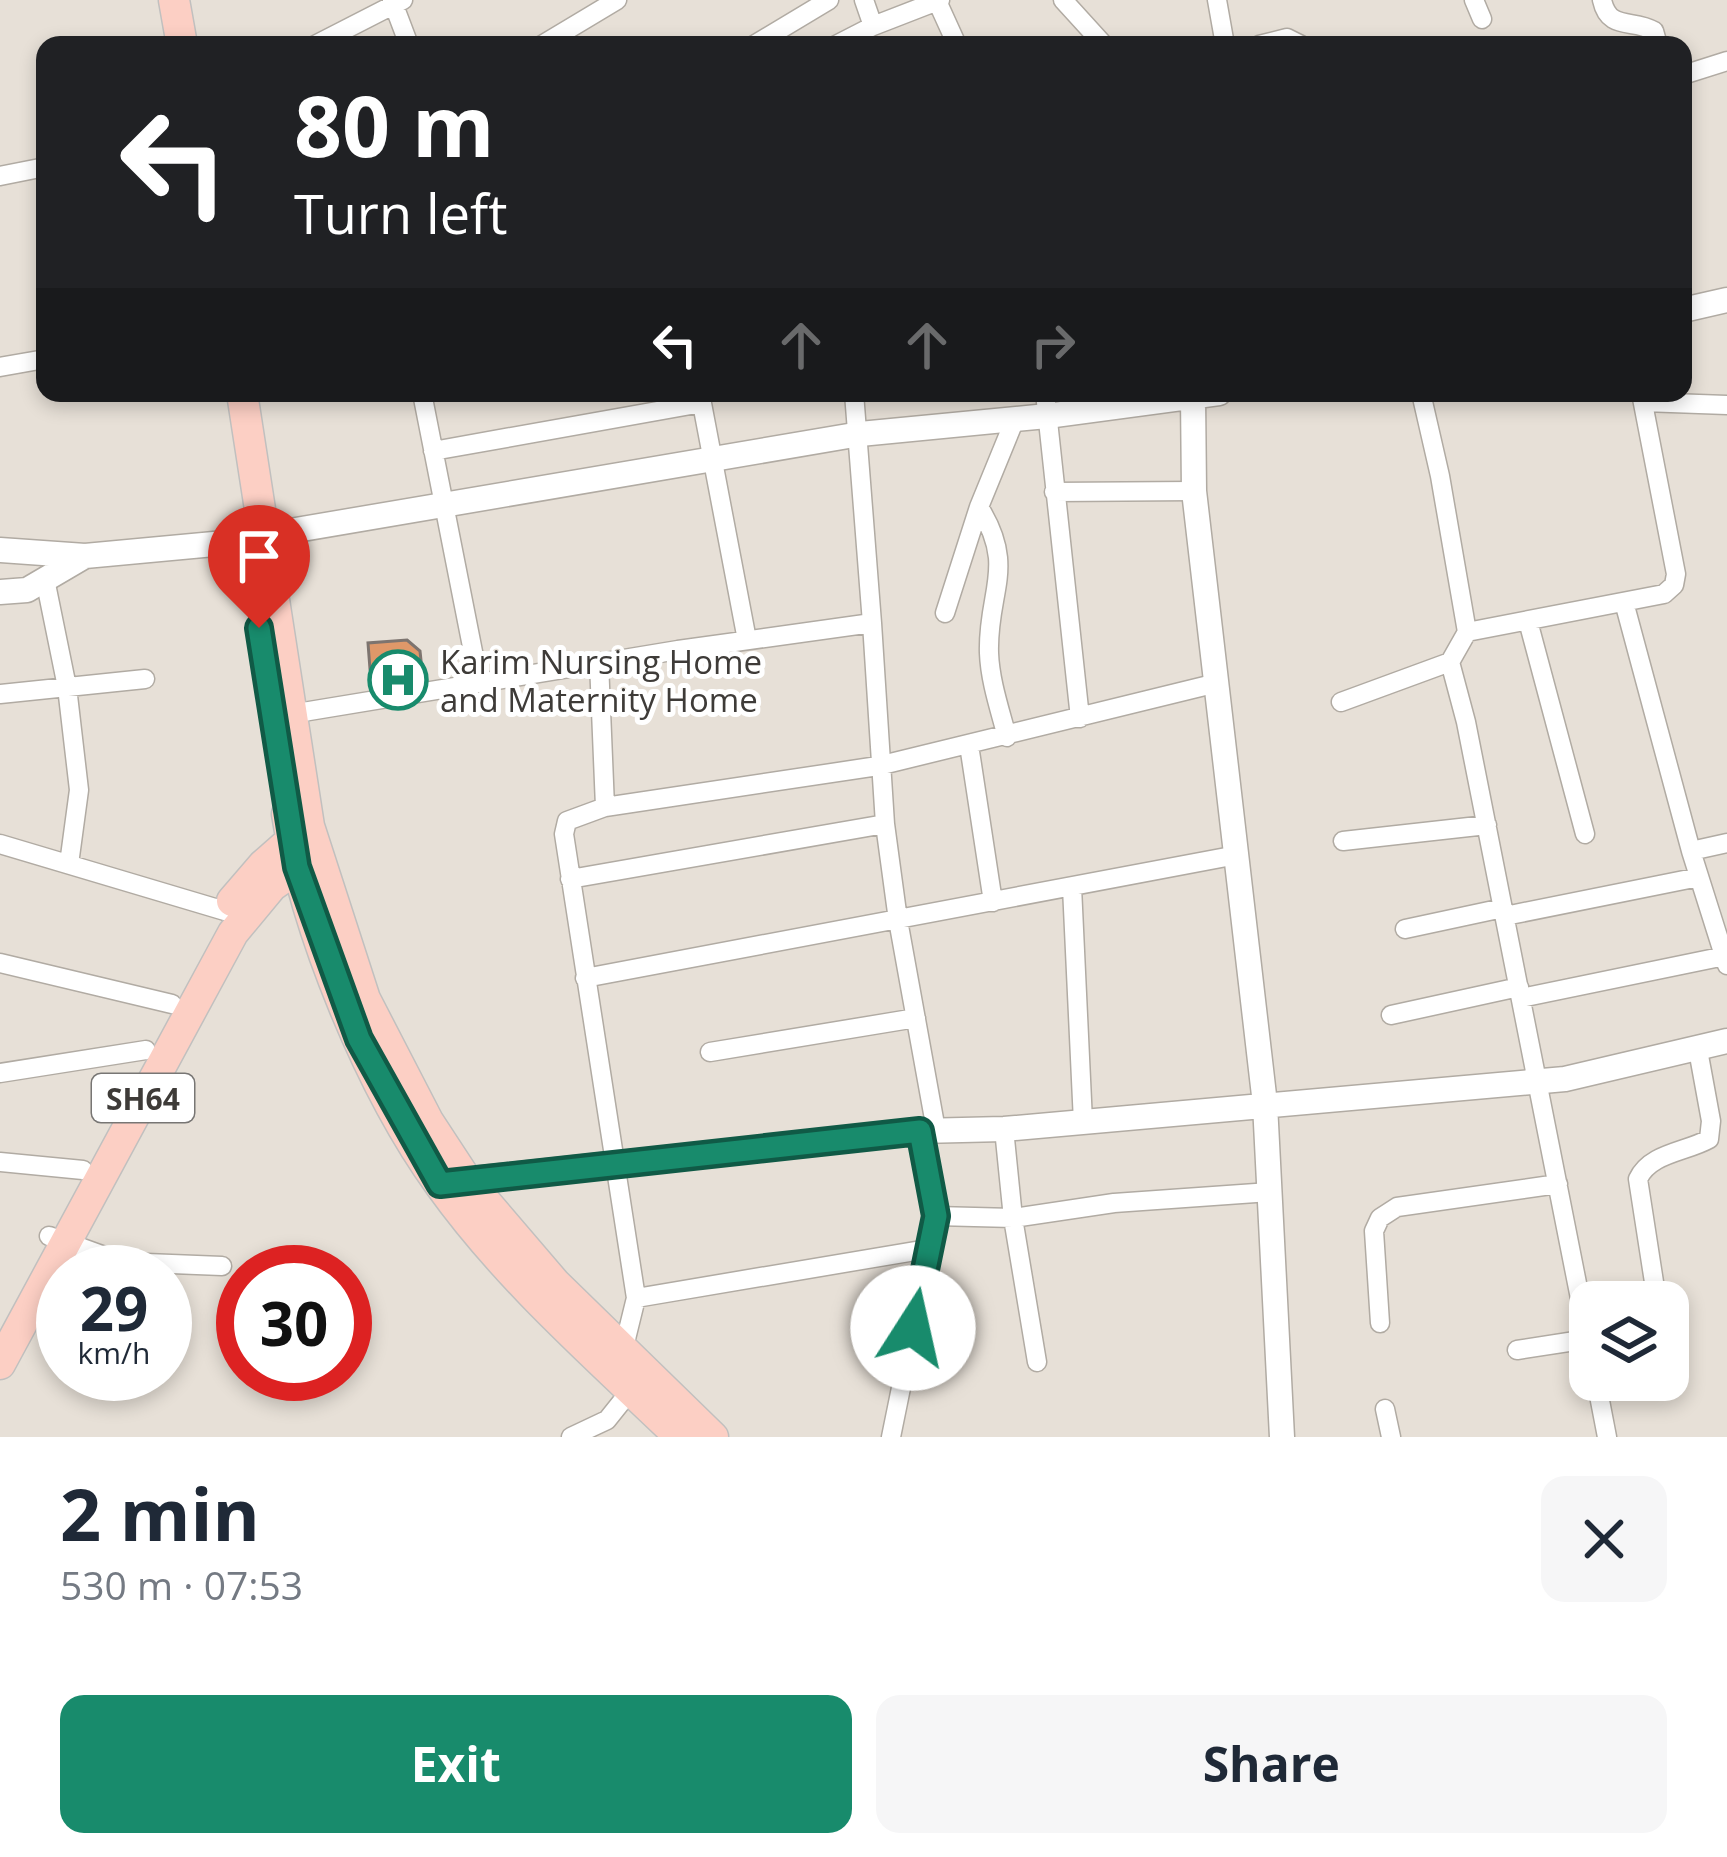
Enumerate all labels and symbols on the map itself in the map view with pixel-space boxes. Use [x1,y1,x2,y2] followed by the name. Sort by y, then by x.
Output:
[208,505,310,628] pin
[440,639,762,722] place label: Karim Nursing Home and Maternity Home
[367,649,429,711] hospital icon: Karim Nursing Home and Maternity Home
[92,1074,194,1122] road number: SH64
[216,1245,372,1401] speed limit sign: 30
[850,1265,976,1391] position arrow

